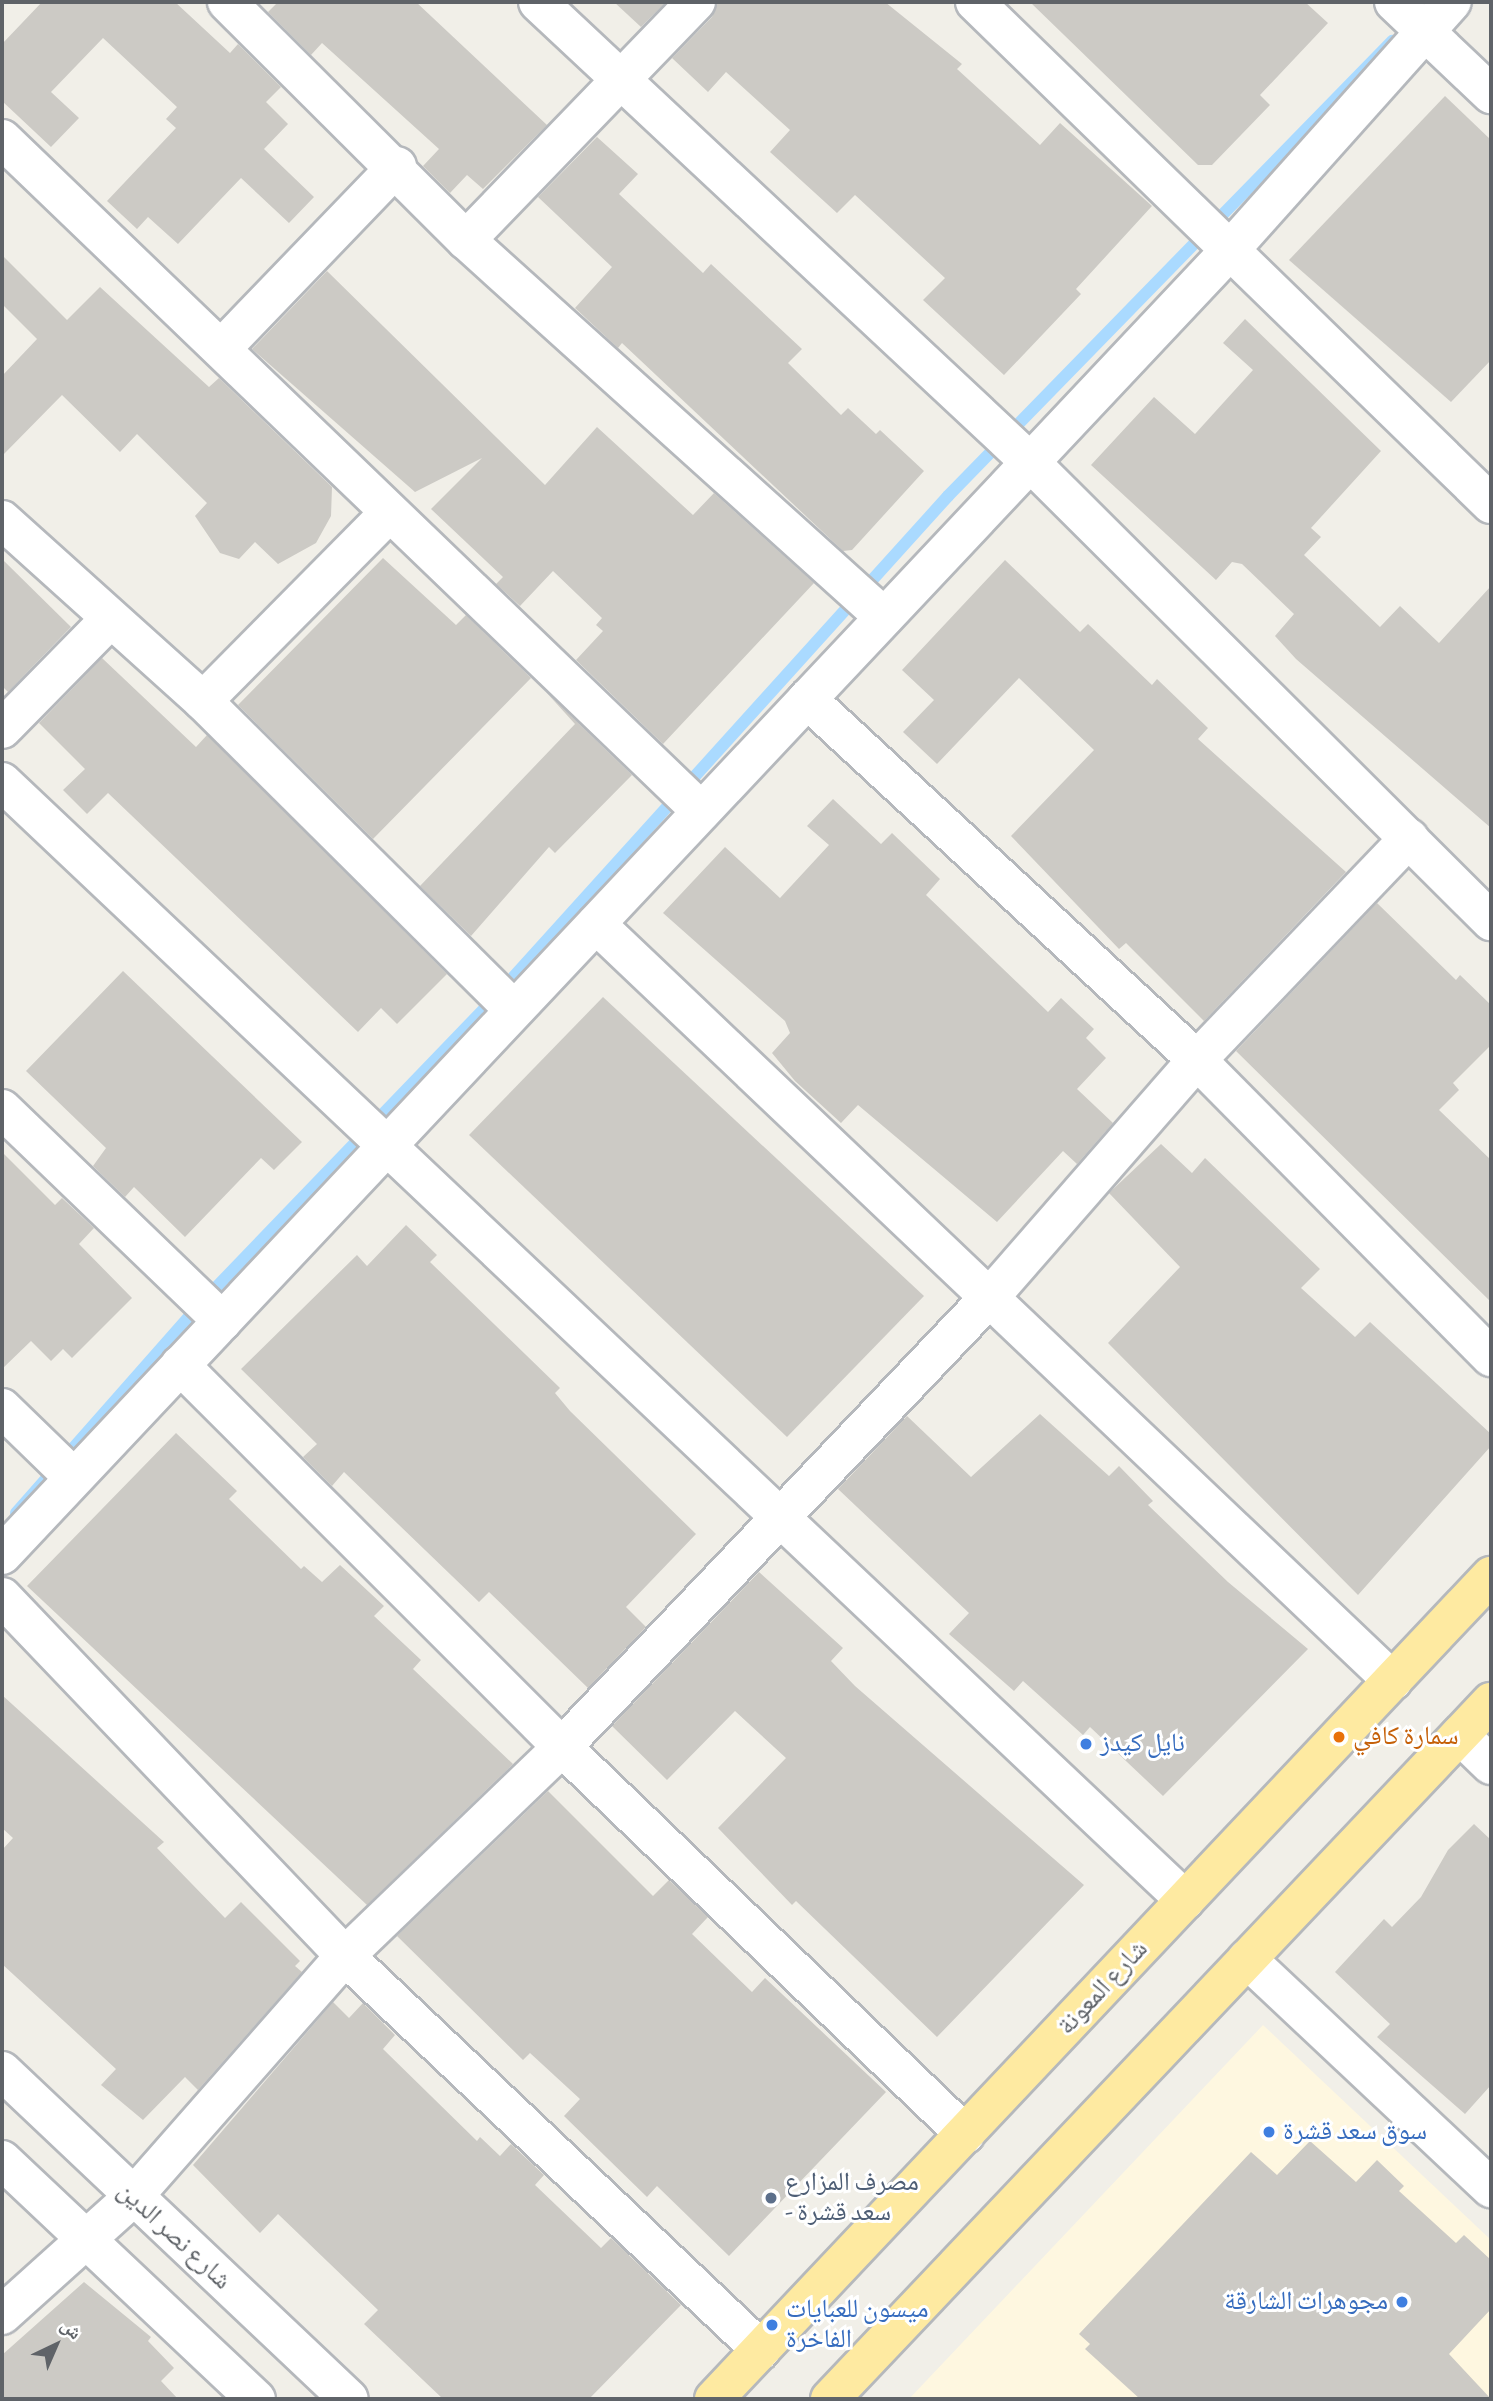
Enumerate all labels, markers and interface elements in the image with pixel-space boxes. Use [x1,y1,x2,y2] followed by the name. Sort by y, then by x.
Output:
[1353,1721,1459,1753] place label: سمارة كافي
[1100,1728,1185,1760] place label: نايل كيدز
[1331,1729,1347,1745] marker: سمارة كافي
[1078,1736,1094,1752] marker: نايل كيدز
[1051,1934,1155,2042] street label: شارع المعونة
[1283,2116,1427,2148] place label: سوق سعد قشرة
[1261,2124,1277,2140] marker: سوق سعد قشرة
[785,2167,919,2228] place label: مصرف المزارع - سعد قشرة
[111,2175,237,2297] street label: شارع نصر الدين
[763,2190,779,2206] marker: مصرف المزارع - سعد قشرة
[1224,2286,1388,2318] place label: مجوهرات الشارقة
[786,2294,929,2356] place label: ميسون للعبايات الفاخرة
[1394,2294,1410,2310] marker: مجوهرات الشارقة
[21,2310,91,2380] north arrow
[57,2316,85,2343] text: ش
[764,2317,780,2333] marker: ميسون للعبايات الفاخرة

